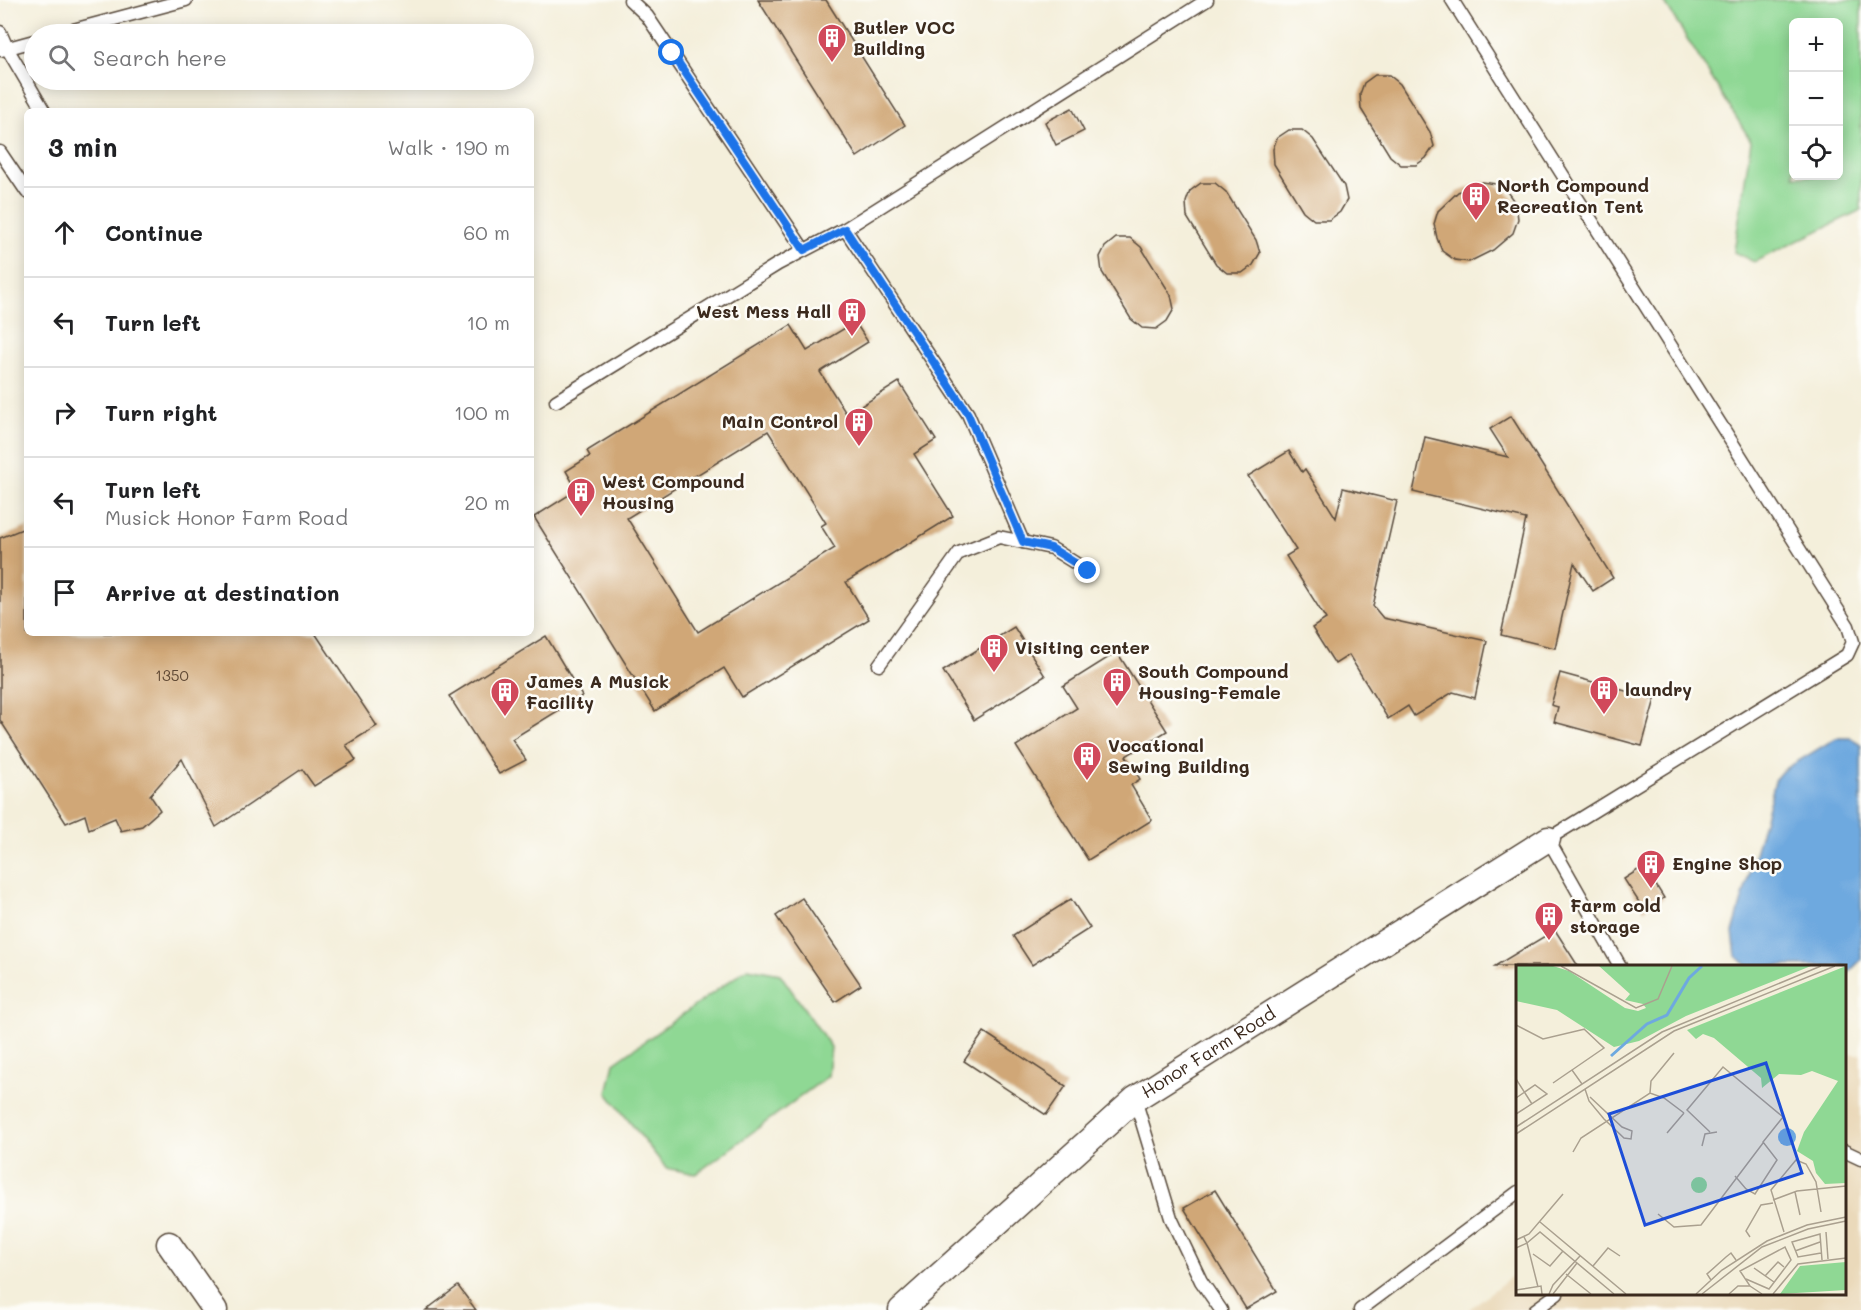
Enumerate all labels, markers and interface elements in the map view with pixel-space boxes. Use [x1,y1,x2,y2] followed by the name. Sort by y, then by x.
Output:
[853,15,955,60] place label: Butler VOC Building
[1789,18,1843,180] map controls
[1789,18,1843,72] button: +
[816,22,848,64] building icon: Butler VOC Building
[24,24,534,90] search box
[658,39,684,65] route start
[45,41,78,74] icon: search
[93,43,227,72] text: Search here
[1789,72,1843,126] button: −
[1789,126,1843,180] button: locate
[48,130,117,164] text: 3 min
[387,134,510,160] text: Walk · 190 m
[1497,173,1649,218] place label: North Compound Recreation Tent
[1460,180,1492,222] building icon: North Compound Recreation Tent
[48,216,81,249] icon: ahead
[105,218,203,247] text: Continue
[463,219,510,245] text: 60 m
[836,296,868,338] building icon: West Mess Hall
[696,299,831,323] place label: West Mess Hall
[48,306,81,339] icon: left
[105,308,201,337] text: Turn left
[466,309,510,335] text: 10 m
[48,396,81,429] icon: right
[105,398,217,427] text: Turn right
[454,399,510,425] text: 100 m
[843,406,875,448] building icon: Main Control
[722,409,838,433] place label: Main Control
[602,469,745,514] place label: West Compound Housing
[105,475,201,504] text: Turn left
[565,476,597,518] building icon: West Compound Housing
[48,486,81,519] icon: left
[464,489,510,515] text: 20 m
[105,504,348,530] text: Musick Honor Farm Road
[1074,557,1100,583] route end
[48,576,81,609] icon: arrive
[105,578,340,607] text: Arrive at destination
[978,632,1010,674] building icon: Visiting center
[1015,635,1150,659] place label: Visiting center
[1138,659,1288,704] place label: South Compound Housing-Female
[155,665,189,685] house number: 1350
[1101,666,1133,708] building icon: South Compound Housing-Female
[526,669,669,714] place label: James A Musick Facility
[1588,674,1620,716] building icon: laundry
[489,676,521,718] building icon: James A Musick Facility
[1625,677,1692,701] place label: laundry
[1108,733,1250,778] place label: Vocational Sewing Building
[1071,740,1103,782] building icon: Vocational Sewing Building
[1635,848,1667,890] building icon: Engine Shop
[1672,851,1782,875] place label: Engine Shop
[1570,893,1661,938] place label: Farm cold storage
[1533,900,1565,942] building icon: Farm cold storage
[1516,965,1846,1295] inset map
[1136,1001,1280,1103] street label: Honor Farm Road

